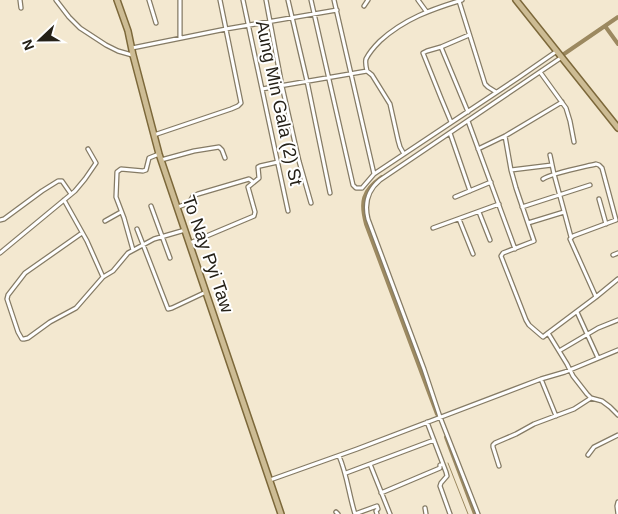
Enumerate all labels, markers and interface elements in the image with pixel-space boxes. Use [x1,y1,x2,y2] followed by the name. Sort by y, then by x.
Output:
[15,15,65,65] north arrow
[252,19,306,187] street label: Aung Min Gala (2) St
[19,37,37,53] text: N
[179,193,238,316] street label: To Nay Pyi Taw

